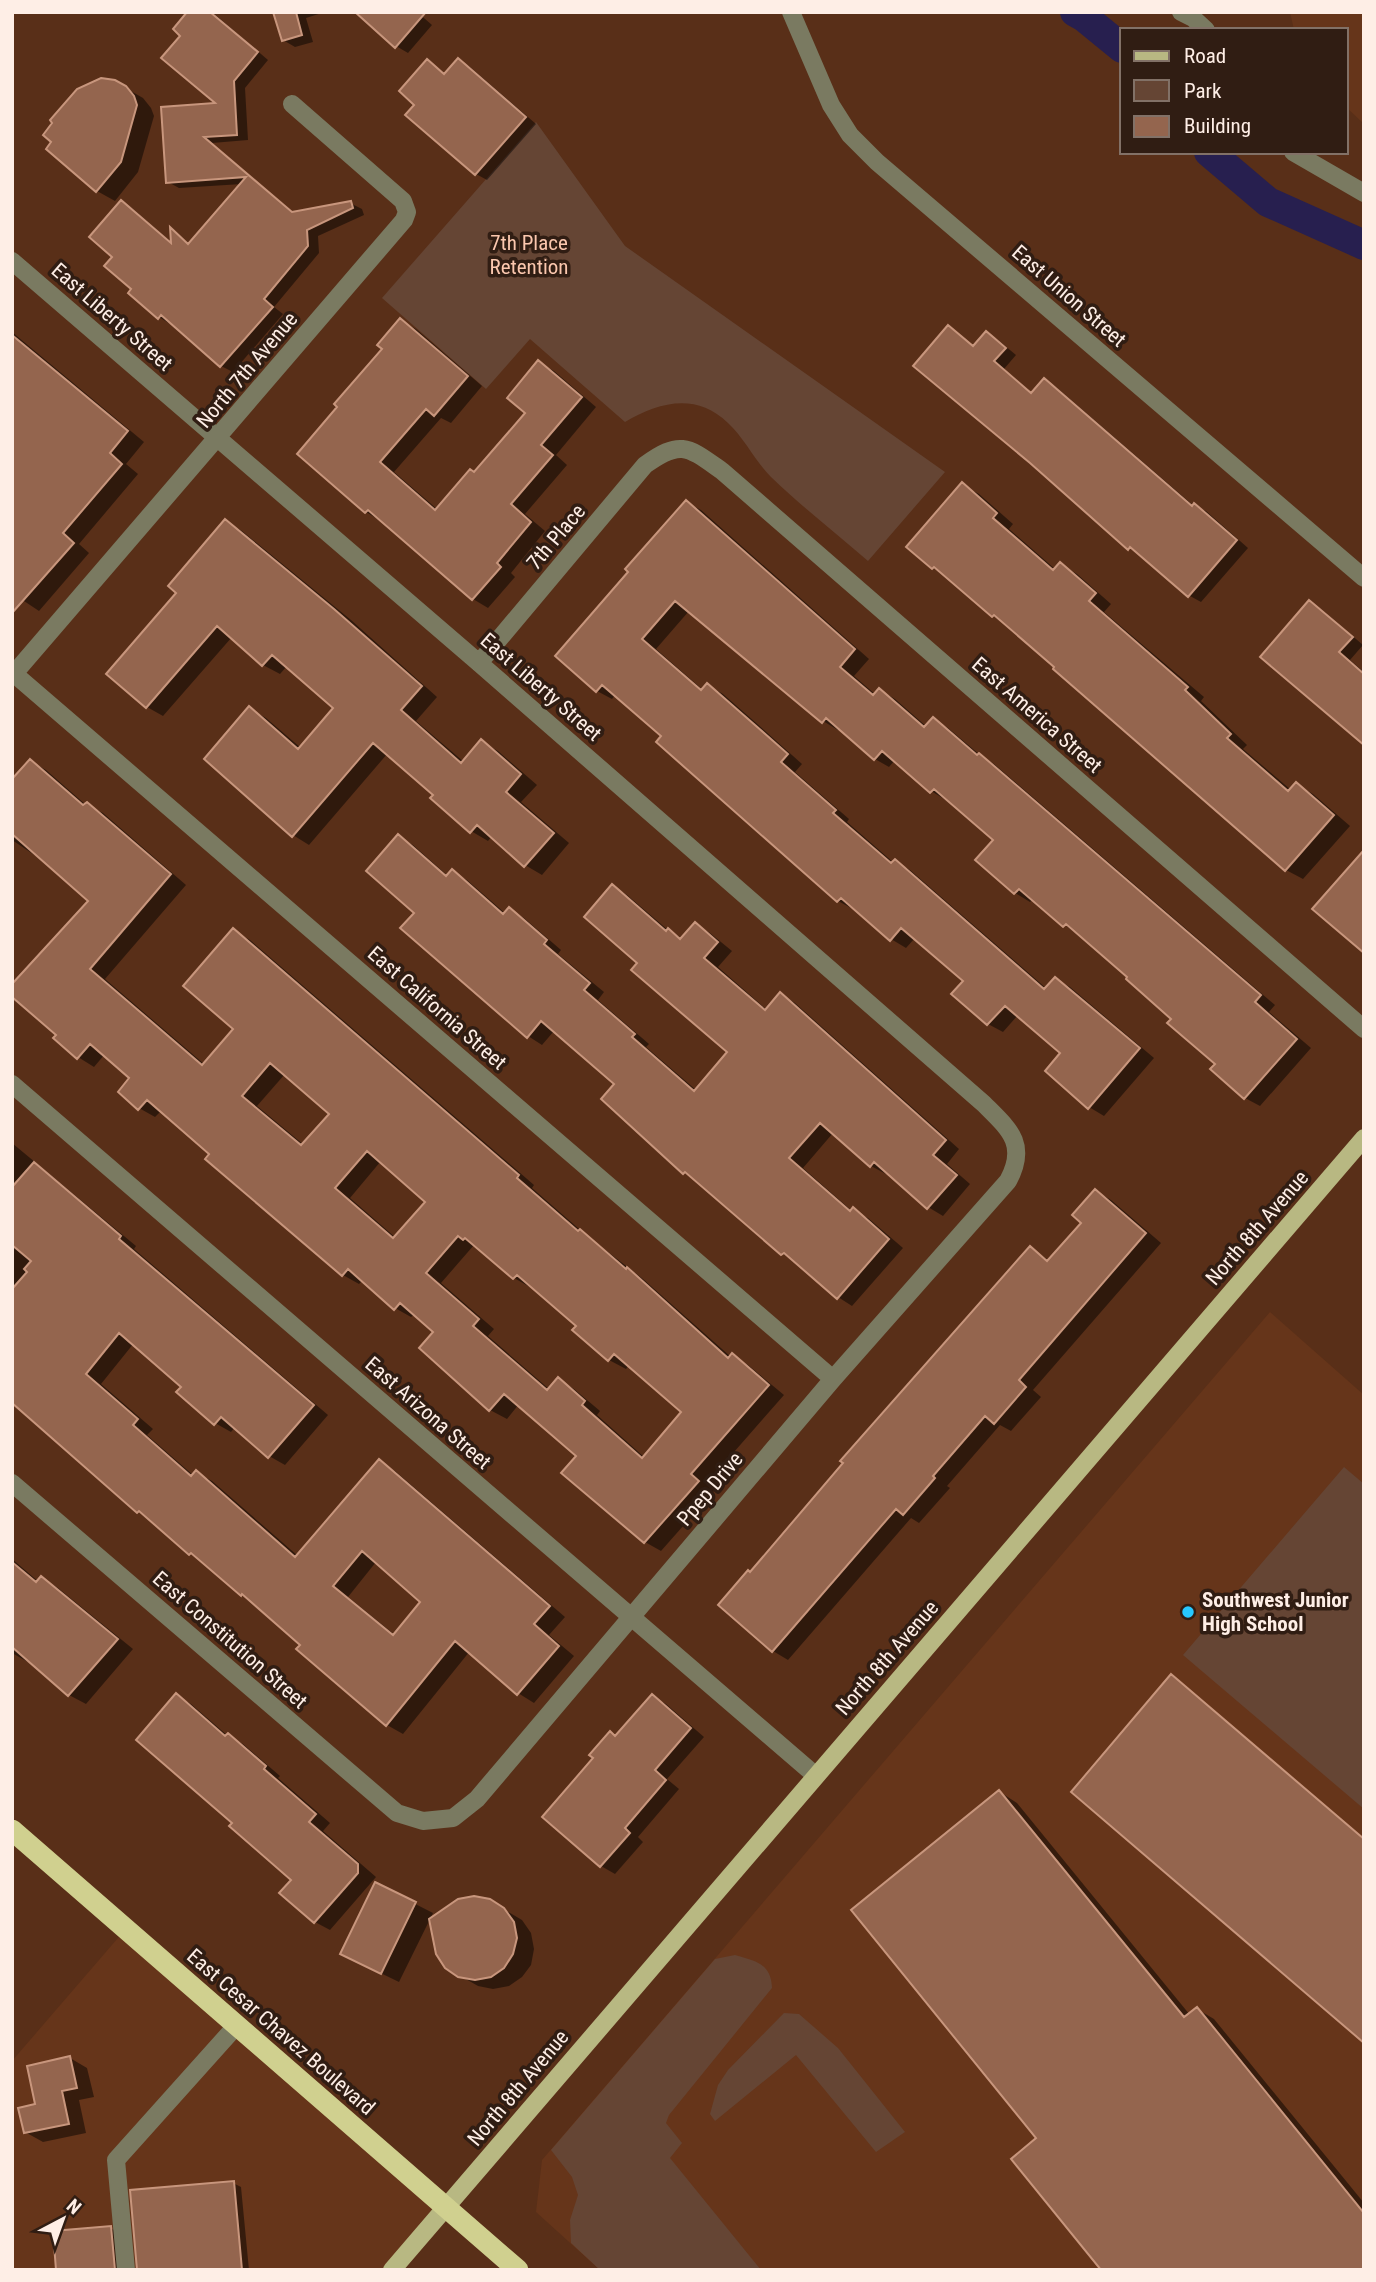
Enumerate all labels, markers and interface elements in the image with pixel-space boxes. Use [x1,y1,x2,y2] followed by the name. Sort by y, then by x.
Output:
[1120,28,1348,154] legend
[1184,44,1226,68] text: Road
[1184,79,1222,103] text: Park
[1184,114,1251,138] text: Building
[490,231,568,279] park label: 7th Place Retention
[1007,240,1131,352] street label: East Union Street
[47,258,177,376] street label: East Liberty Street
[192,307,302,433] street label: North 7th Avenue
[522,499,590,574] street label: 7th Place
[476,628,606,746] street label: East Liberty Street
[967,652,1107,778] street label: East America Street
[363,941,511,1075] street label: East California Street
[1201,1166,1313,1290] street label: North 8th Avenue
[360,1352,496,1474] street label: East Arizona Street
[672,1447,748,1531] street label: Ppep Drive
[148,1566,312,1714] street label: East Constitution Street
[1202,1588,1349,1636] place label: Southwest Junior High School
[831,1596,943,1720] street label: North 8th Avenue
[1180,1604,1196,1620] marker: Southwest Junior High School
[182,1944,380,2120] street label: East Cesar Chavez Boulevard
[463,2025,573,2151] street label: North 8th Avenue
[28,2184,98,2254] north arrow
[62,2194,86,2219] text: N

